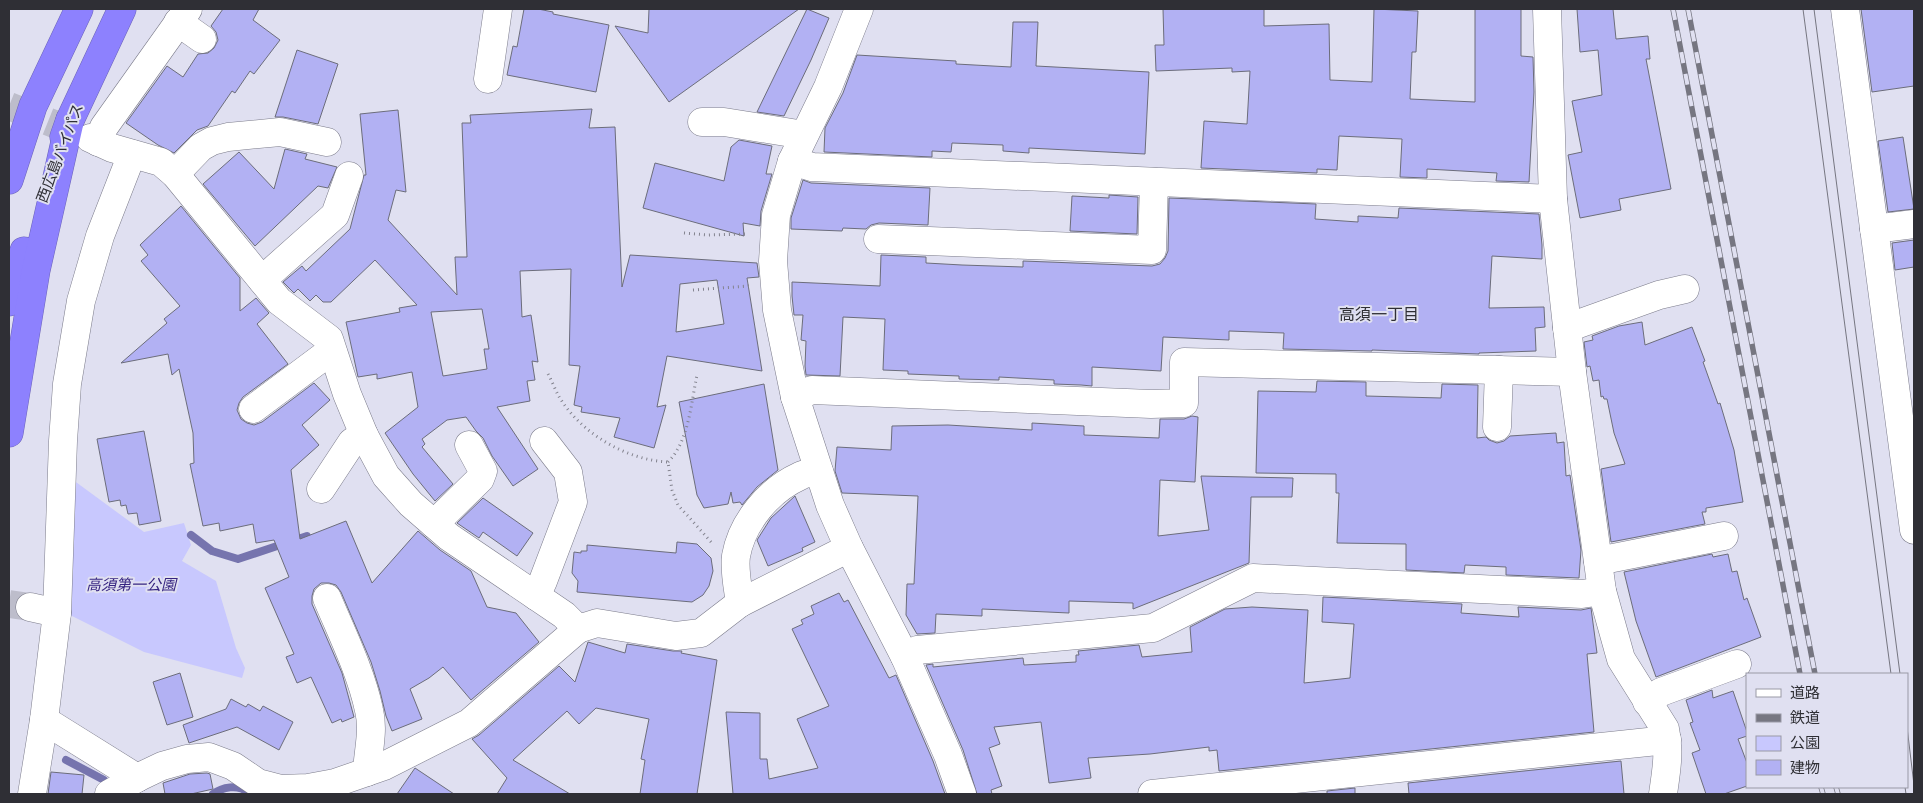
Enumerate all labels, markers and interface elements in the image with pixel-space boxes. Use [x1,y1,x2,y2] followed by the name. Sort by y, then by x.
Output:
[33,101,87,205] street label: 西広島バイパス
[1339,305,1419,324] district label: 高須一丁目
[86,576,178,594] park label: 高須第一公園
[1746,673,1908,788] legend
[1790,684,1820,702] text: 道路
[1790,709,1820,727] text: 鉄道
[1790,734,1820,752] text: 公園
[1790,759,1820,777] text: 建物

